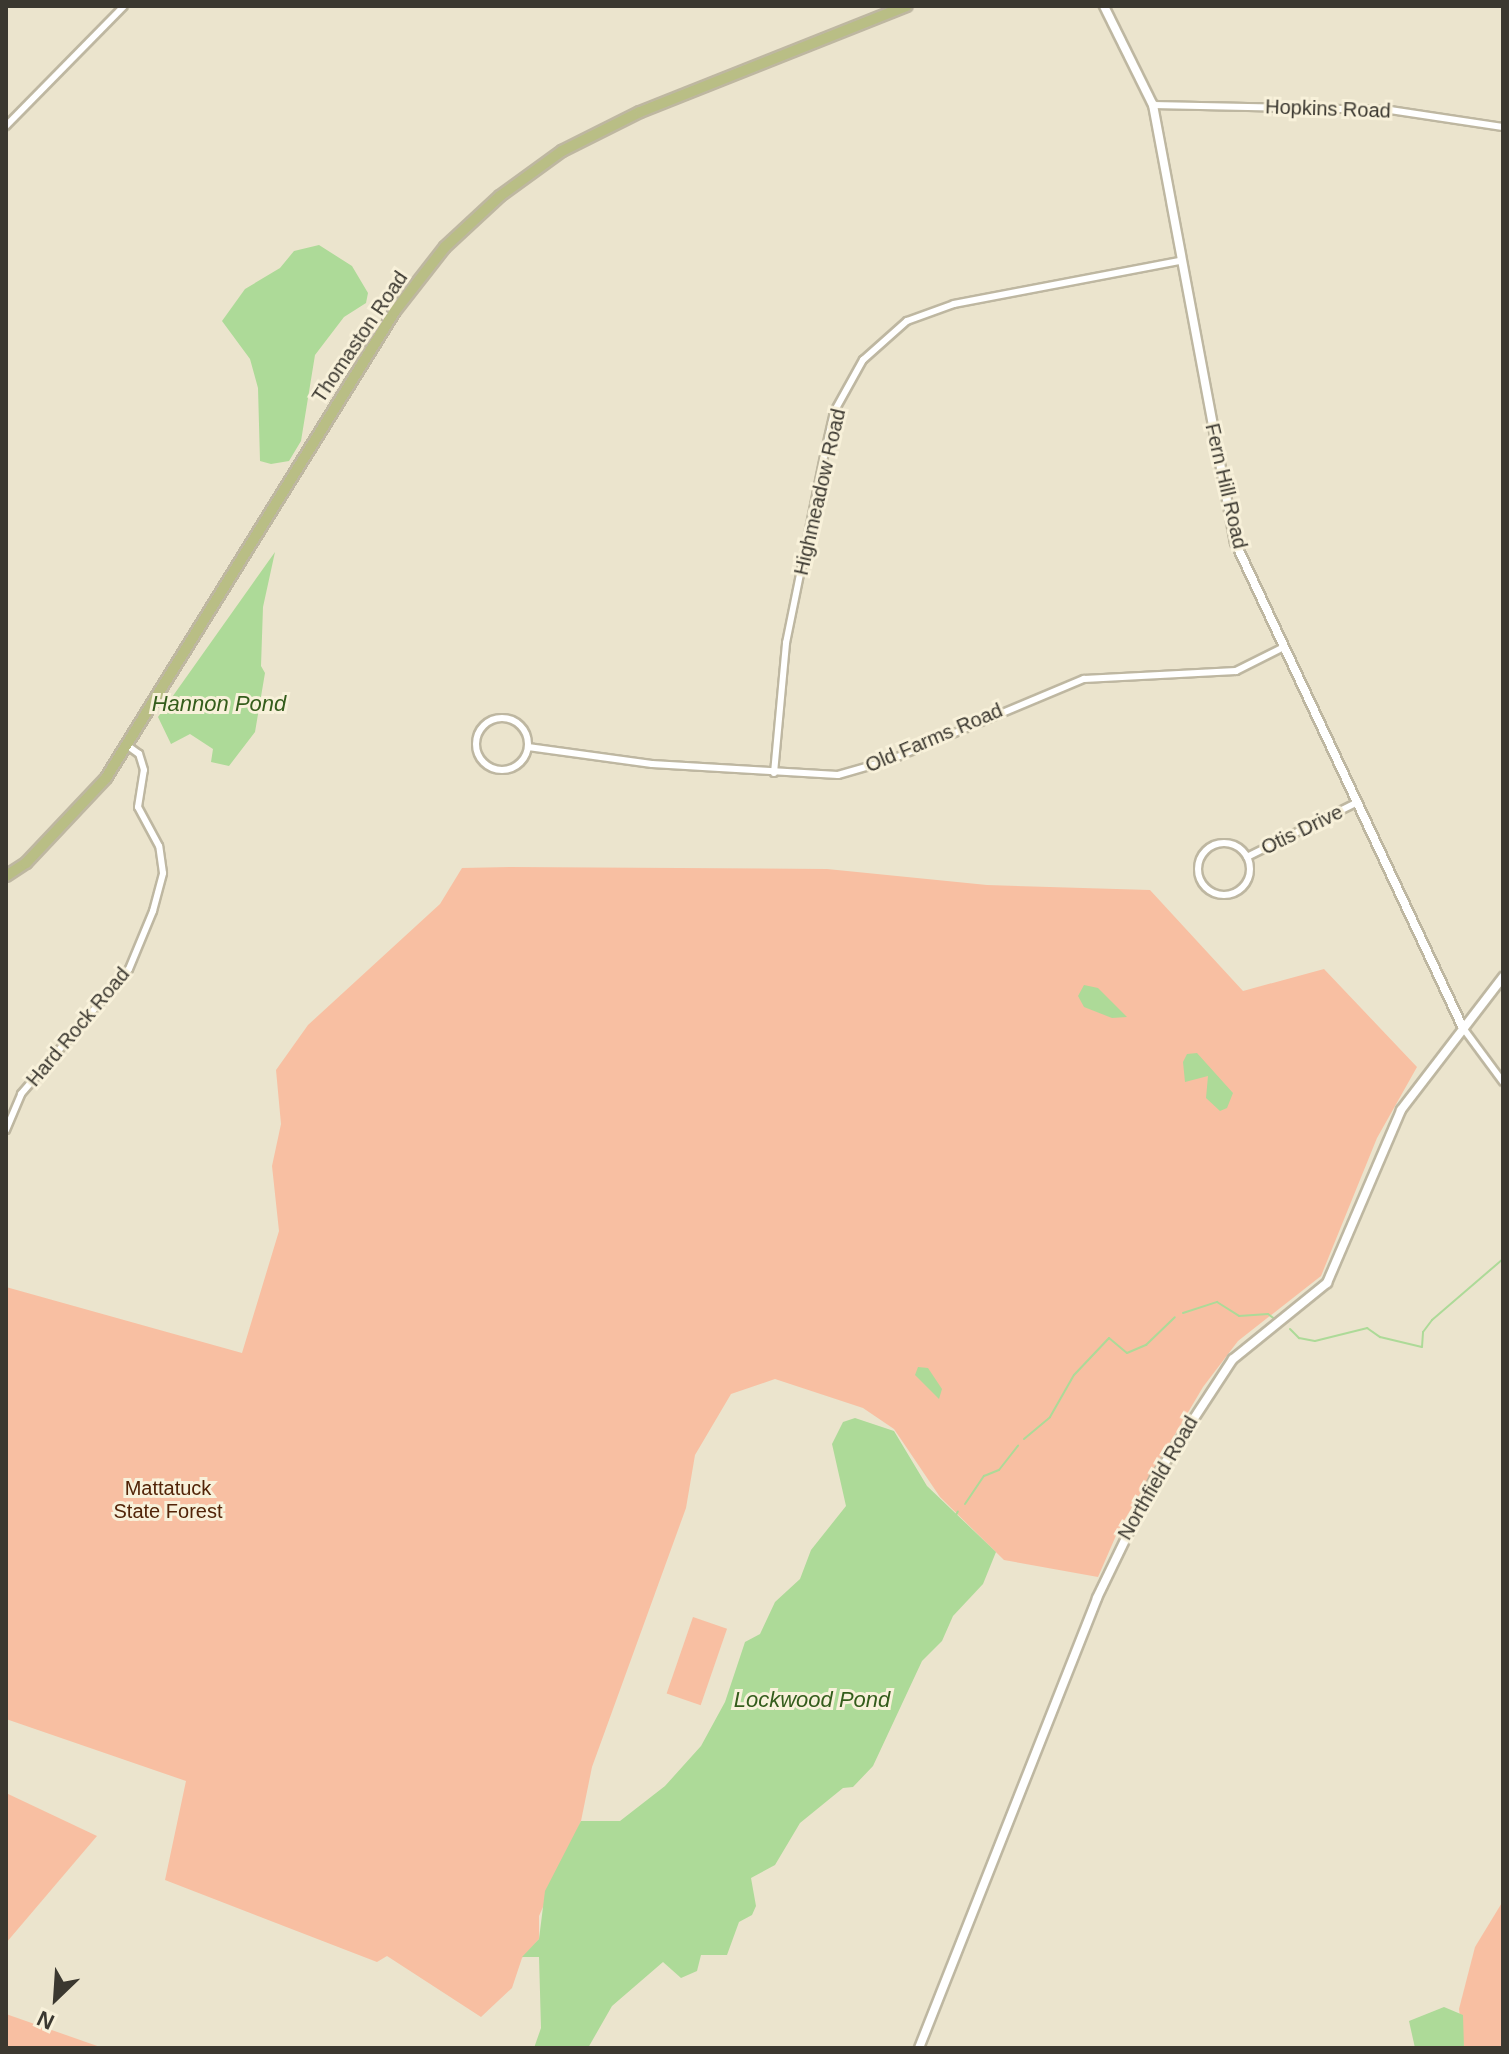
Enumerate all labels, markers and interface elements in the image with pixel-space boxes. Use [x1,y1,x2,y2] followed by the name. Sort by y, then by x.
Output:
[1265,95,1391,123] street label: Hopkins Road
[307,267,413,407] street label: Thomaston Road
[789,406,851,578] street label: Highmeadow Road
[1200,421,1252,551] street label: Fern Hill Road
[152,691,286,717] water label: Hannon Pond
[862,698,1006,778] street label: Old Farms Road
[1257,800,1347,860] street label: Otis Drive
[21,963,135,1091] street label: Hard Rock Road
[1113,1412,1203,1544] street label: Northfield Road
[114,1477,222,1524] park label: Mattatuck State Forest
[734,1687,890,1713] water label: Lockwood Pond
[16,1958,96,2038] north arrow
[33,2006,58,2035] text: N

